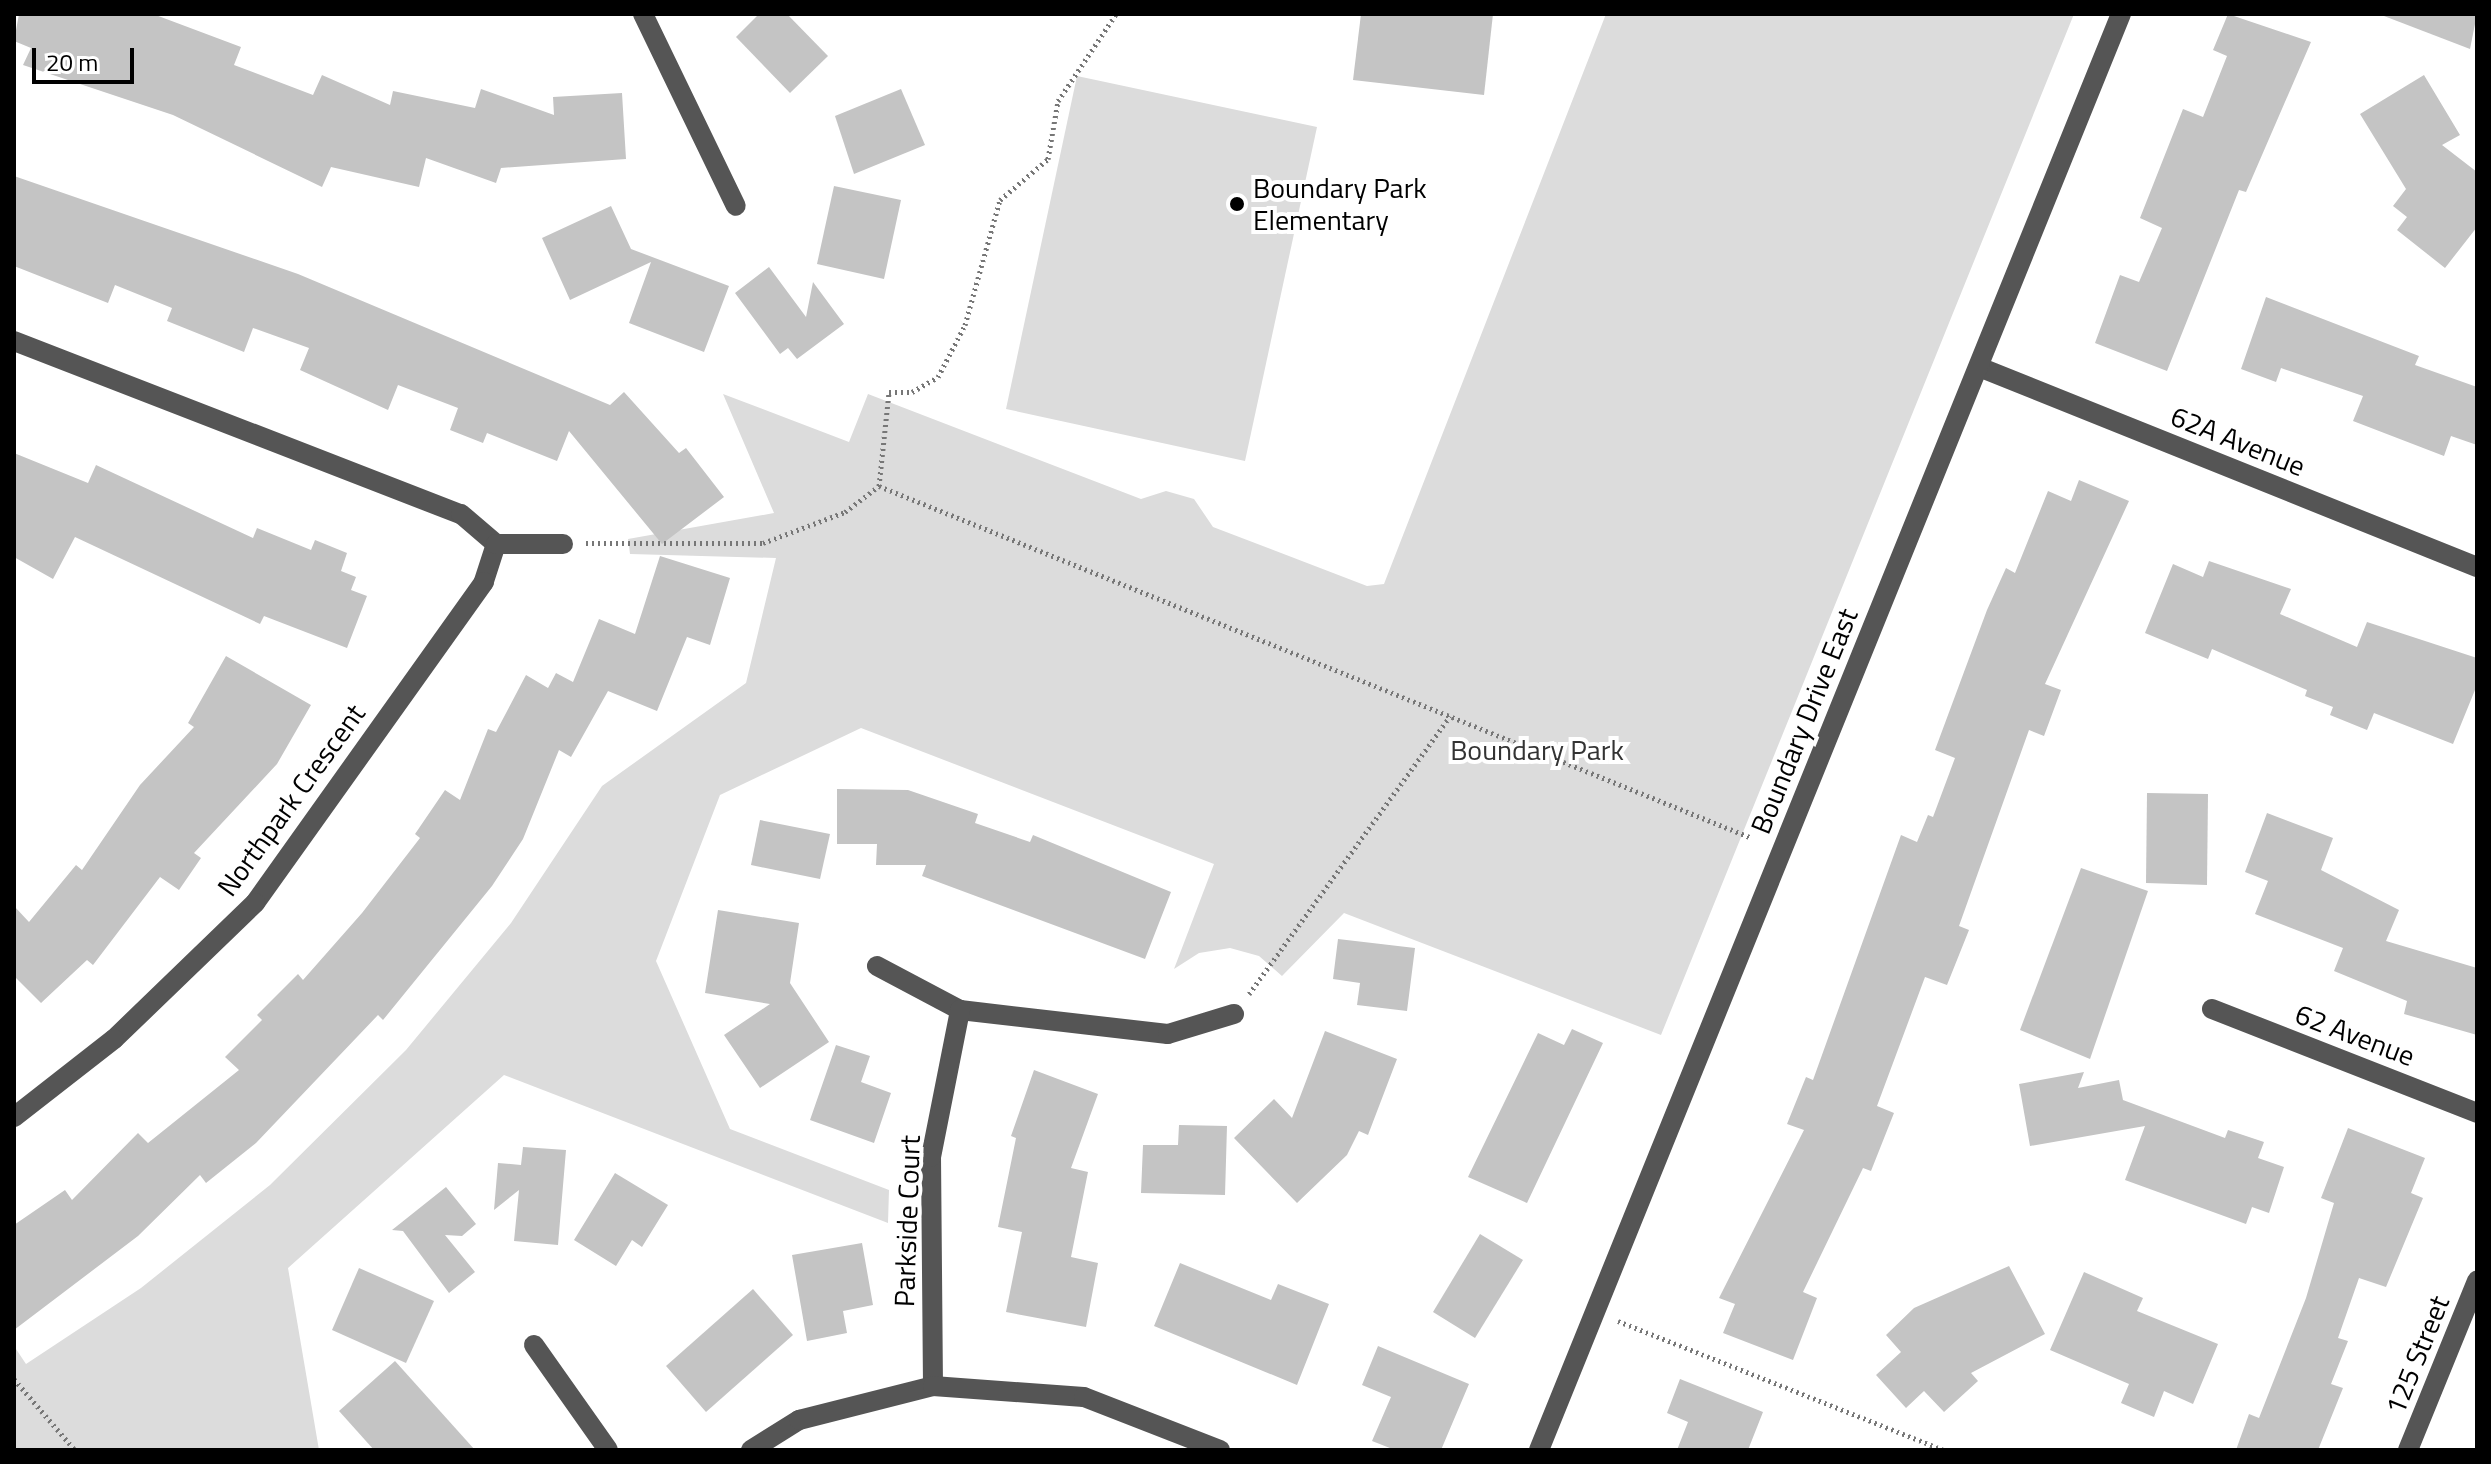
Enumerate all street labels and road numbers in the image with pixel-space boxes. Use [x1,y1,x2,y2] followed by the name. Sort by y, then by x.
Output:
[2166,399,2310,483] street label: 62A Avenue
[1743,603,1865,839] street label: Boundary Drive East
[210,698,372,902] street label: Northpark Crescent
[2291,997,2419,1073] street label: 62 Avenue
[887,1134,927,1308] street label: Parkside Court
[2378,1291,2456,1419] street label: 125 Street

